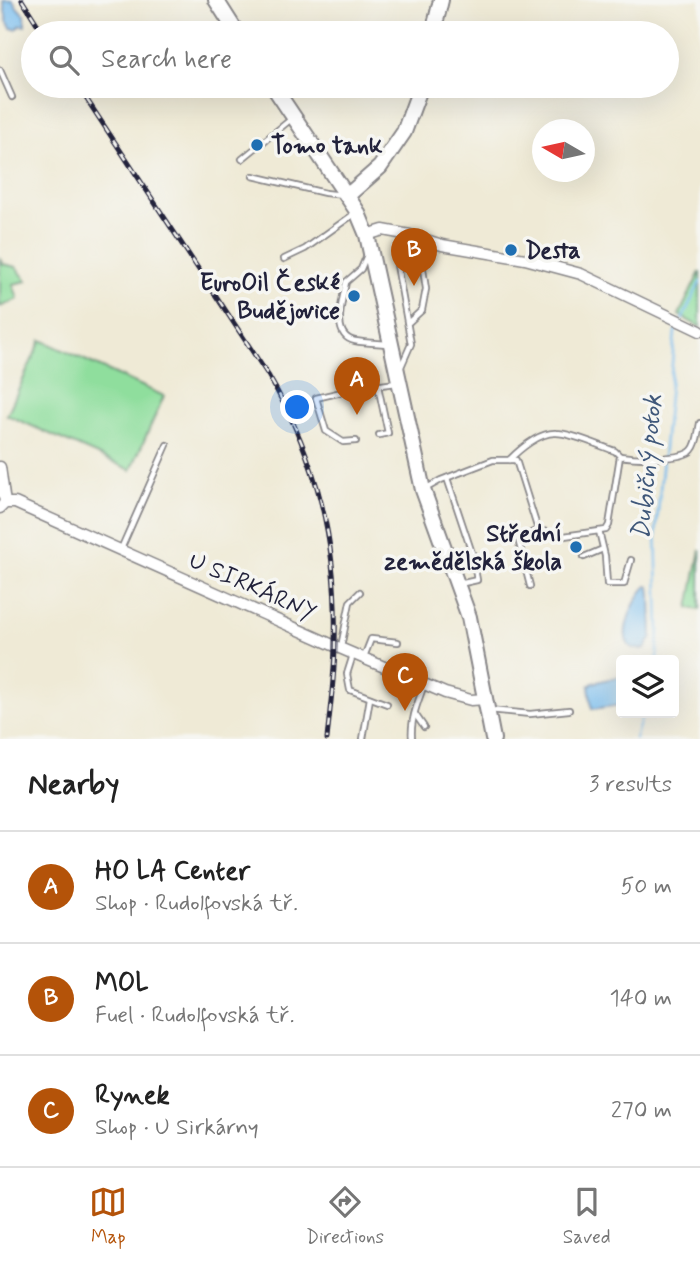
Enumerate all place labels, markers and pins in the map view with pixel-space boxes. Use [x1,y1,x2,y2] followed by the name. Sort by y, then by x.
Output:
[271,131,383,162] place label: Tomo tank
[249,137,265,153] marker: Tomo tank
[391,228,437,286] pin: B
[525,236,581,267] place label: Desta
[503,242,519,258] marker: Desta
[200,268,340,327] place label: EuroOil České Budějovice
[346,288,362,304] marker: EuroOil České Budějovice
[334,357,380,415] pin: A
[384,519,562,578] place label: Střední zemědělská škola
[568,539,584,555] marker: Střední zemědělská škola
[382,653,428,711] pin: C

